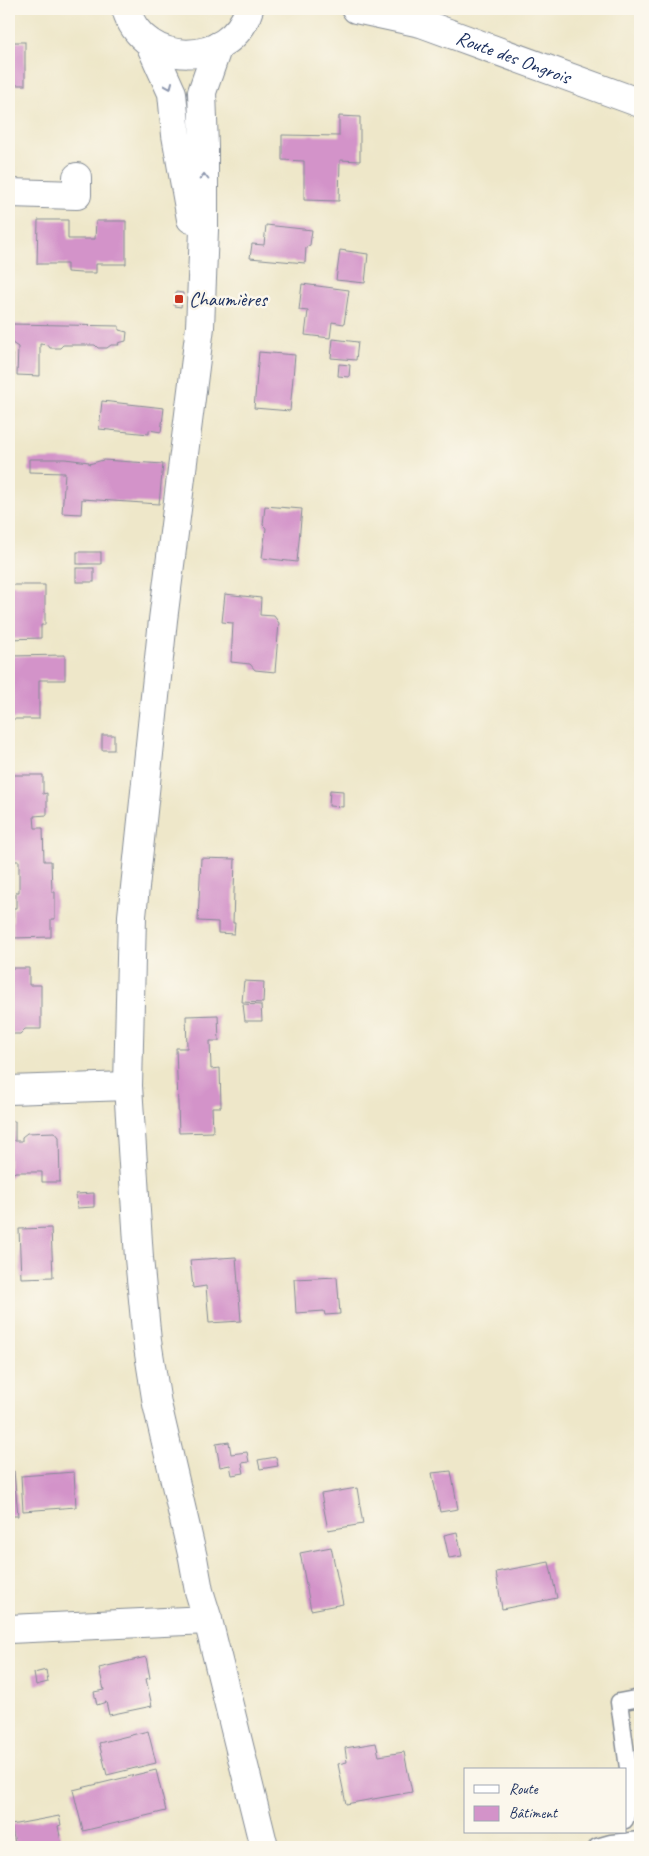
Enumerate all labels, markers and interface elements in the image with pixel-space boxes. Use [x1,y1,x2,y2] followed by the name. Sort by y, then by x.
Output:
[453,24,576,90] street label: Route des Ongrois
[162,81,173,90] one-way arrow
[199,173,209,180] one-way arrow
[189,287,269,312] place label: Chaumières
[173,293,185,305] marker: Chaumières
[464,1768,626,1834] legend
[509,1780,539,1799] text: Route
[509,1804,559,1823] text: Bâtiment

